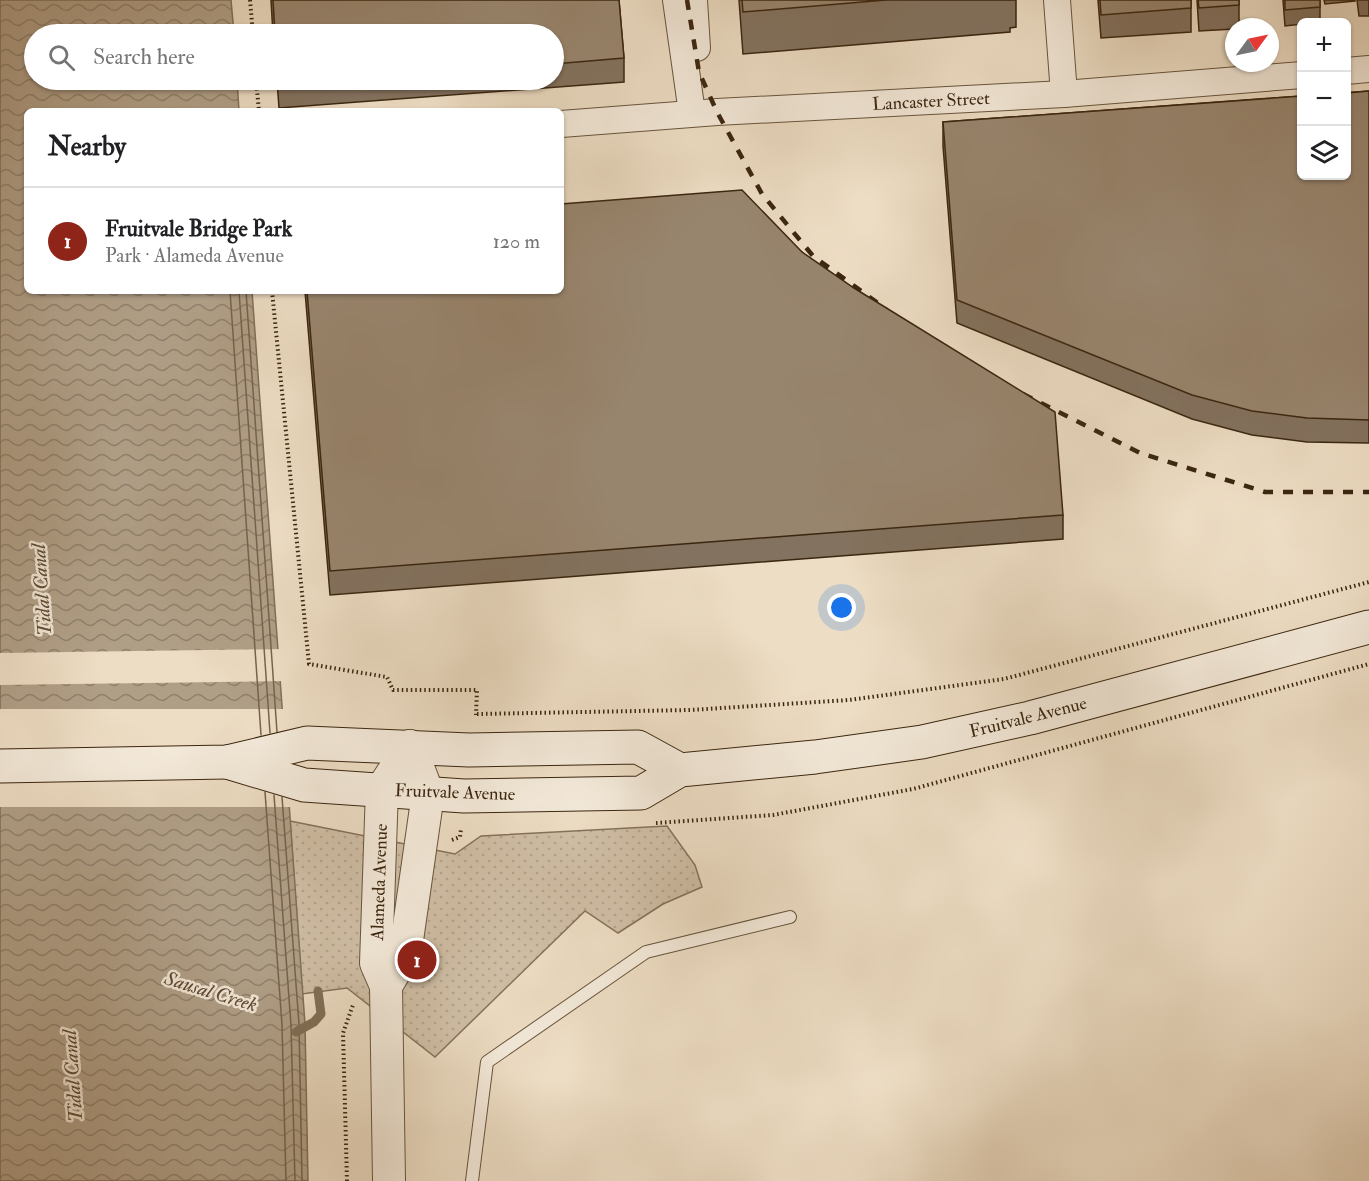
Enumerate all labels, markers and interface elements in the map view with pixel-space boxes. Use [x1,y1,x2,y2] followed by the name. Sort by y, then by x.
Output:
[1225,18,1279,72] north arrow
[1297,18,1351,180] map controls
[1297,18,1351,72] button: +
[24,24,564,90] search box
[45,41,78,74] icon: search
[93,43,195,71] text: Search here
[1297,72,1351,126] button: −
[872,87,991,116] street label: Lancaster Street
[1297,126,1351,180] button: layers
[48,131,126,163] text: Nearby
[105,215,292,243] text: Fruitvale Bridge Park
[64,229,71,254] text: 1
[493,229,540,254] text: 120 m
[105,243,284,268] text: Park · Alameda Avenue
[26,541,57,637] water label: Tidal Canal
[827,593,856,622] your location
[967,692,1090,743] street label: Fruitvale Avenue
[394,779,516,806] street label: Fruitvale Avenue
[366,823,393,942] street label: Alameda Avenue
[398,938,436,982] pin: 1
[161,965,260,1017] water label: Sausal Creek
[57,1027,88,1123] water label: Tidal Canal

